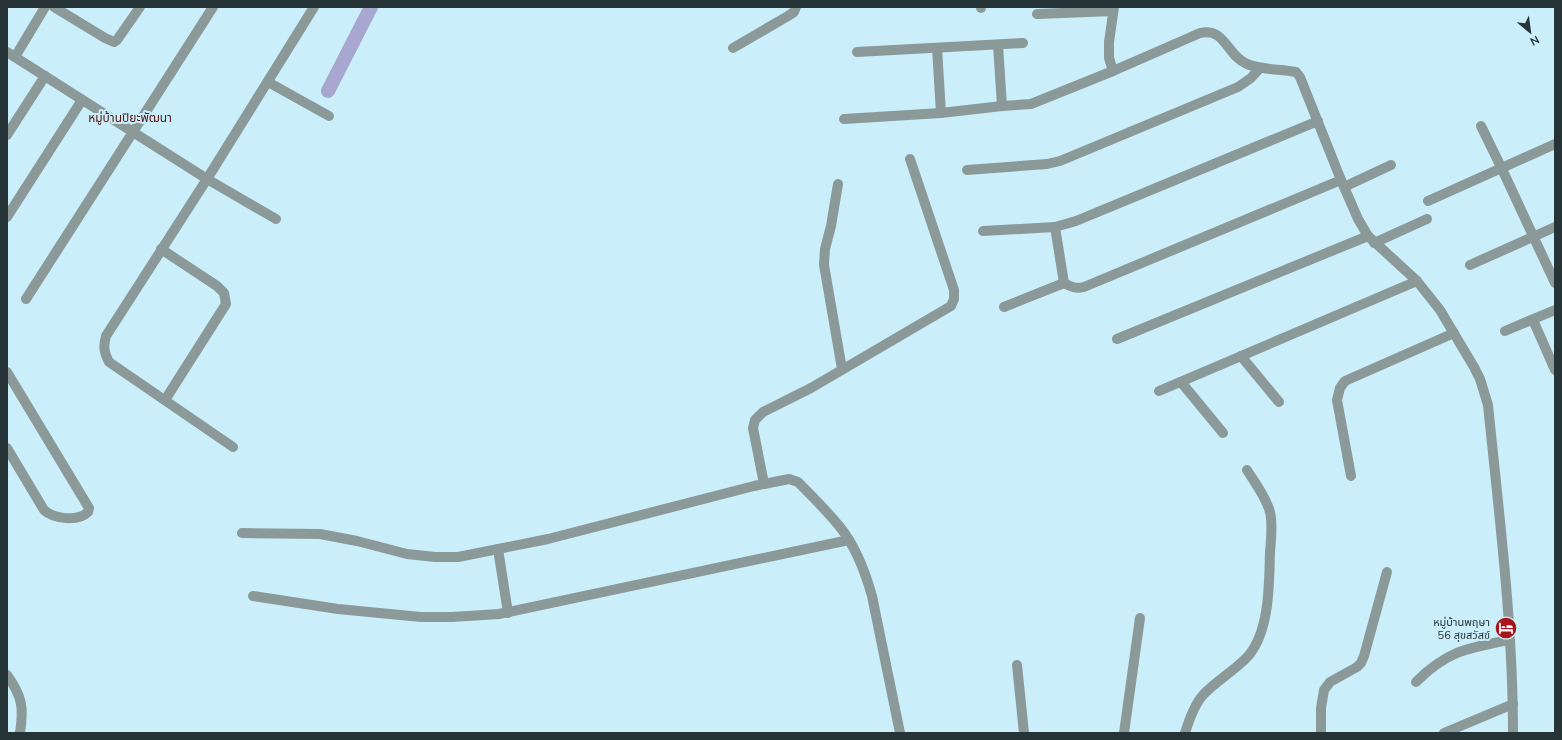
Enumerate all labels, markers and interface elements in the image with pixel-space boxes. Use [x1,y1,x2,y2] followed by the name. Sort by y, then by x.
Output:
[1510,12,1550,52] north arrow
[1528,33,1542,49] text: N
[88,110,172,125] district label: หมู่บ้านปิยะพัฒนา
[1433,615,1490,642] place label: หมู่บ้านพฤษา 56 สุขสวัสข์
[1493,615,1519,641] hotel icon: หมู่บ้านพฤษา 56 สุขสวัสข์

